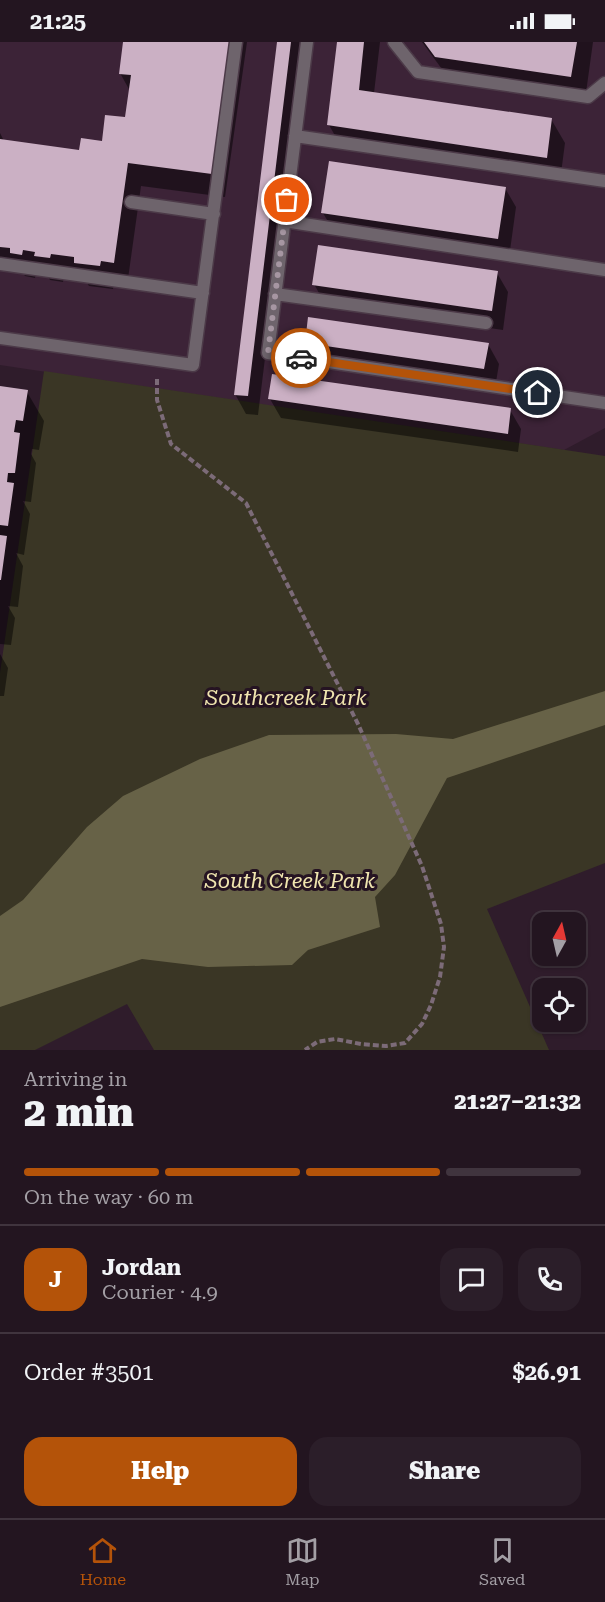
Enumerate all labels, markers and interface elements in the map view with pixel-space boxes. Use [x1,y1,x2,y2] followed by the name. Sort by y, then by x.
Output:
[30,9,86,34] text: 21:25
[261,174,312,225] pin
[270,183,303,216] icon: bag
[271,328,331,388] courier
[285,342,318,375] icon: car
[512,367,563,418] pin
[521,376,554,409] icon: home
[204,686,367,710] park label: Southcreek Park
[204,869,376,893] park label: South Creek Park
[532,912,586,966] north arrow
[532,912,586,1032] map controls
[532,978,586,1032] button: locate
[24,1067,127,1091] text: Arriving in
[454,1089,581,1114] text: 21:27–21:32
[24,1090,134,1136] text: 2 min
[24,1185,194,1209] text: On the way · 60 m
[440,1248,503,1311] button: chat
[518,1248,581,1311] button: phone
[102,1255,181,1280] text: Jordan
[49,1267,62,1292] text: J
[102,1280,218,1304] text: Courier · 4.9
[24,1360,154,1385] text: Order #3501
[512,1360,581,1385] text: $26.91
[24,1437,297,1506] button: Help
[309,1437,581,1506] button: Share
[80,1534,126,1589] tab: Home
[285,1534,320,1589] tab: Map
[479,1534,525,1589] tab: Saved

